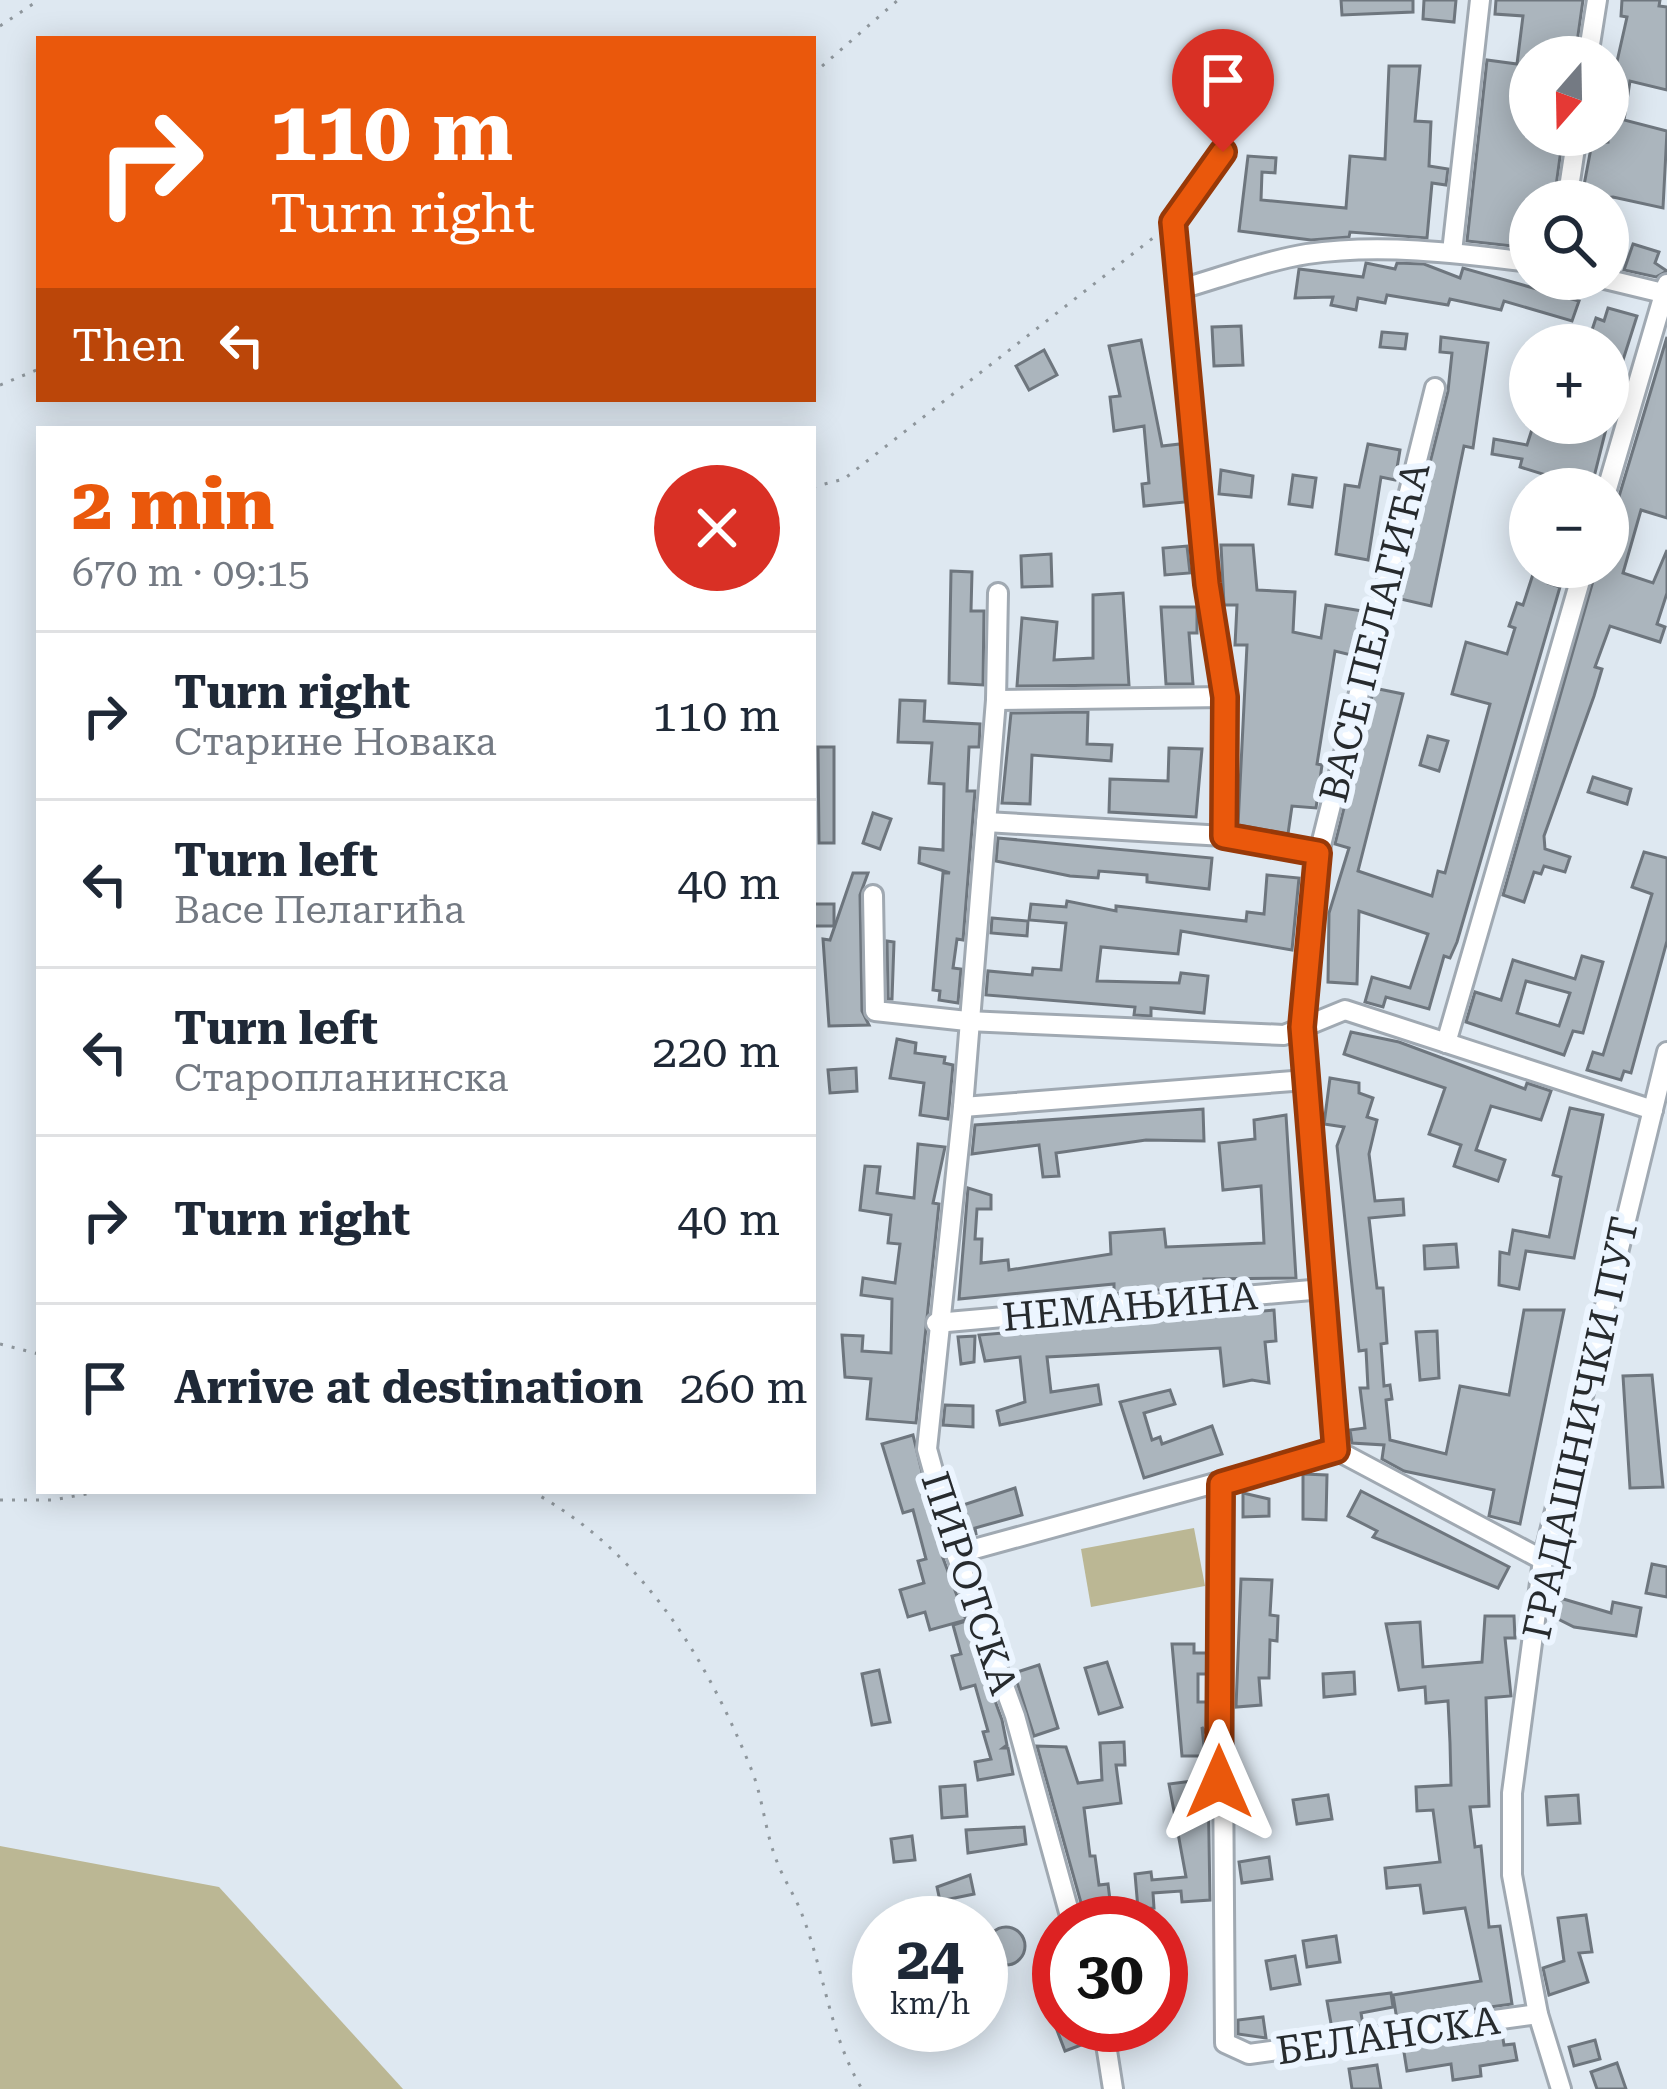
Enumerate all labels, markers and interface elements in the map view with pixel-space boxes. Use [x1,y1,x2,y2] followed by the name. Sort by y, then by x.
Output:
[1172,29,1274,152] pin
[1509,36,1629,156] north arrow
[1509,36,1629,588] map controls
[1190,47,1256,113] icon: arrive
[270,82,513,180] text: 110 m
[72,84,228,240] icon: right
[1509,180,1629,300] button: search
[270,182,535,245] text: Turn right
[209,312,275,378] icon: left
[72,319,185,372] text: Then
[1509,324,1629,444] button: +
[1311,458,1439,807] street label: ВАСЕ ПЕЛАГИЋА
[72,462,274,547] text: 2 min
[654,465,780,591] button: close
[1509,468,1629,588] button: −
[72,550,310,596] text: 670 m · 09:15
[174,666,410,719] text: Turn right
[72,683,138,749] icon: right
[652,689,780,742] text: 110 m
[174,719,497,765] text: Старине Новака
[174,834,378,887] text: Turn left
[72,851,138,917] icon: left
[677,857,780,910] text: 40 m
[174,887,465,933] text: Васе Пелагића
[174,1002,378,1055] text: Turn left
[72,1019,138,1085] icon: left
[652,1025,780,1078] text: 220 m
[174,1055,508,1101] text: Старопланинска
[72,1187,138,1253] icon: right
[174,1193,410,1246] text: Turn right
[677,1193,780,1246] text: 40 m
[1514,1213,1648,1643] street label: ГРАДАШНИЧКИ ПУТ
[1001,1273,1260,1341] street label: НЕМАЊИНА
[72,1355,138,1421] icon: arrive
[174,1361,643,1414] text: Arrive at destination
[679,1361,807,1414] text: 260 m
[911,1466,1027,1700] street label: ПИРОТСКА
[1156,1719,1282,1845] position arrow
[1032,1896,1188,2052] speed limit sign: 30
[896,1923,964,1994] text: 24
[890,1986,970,2021] text: km/h
[1273,1998,1503,2074] street label: БЕЛАНСКА

